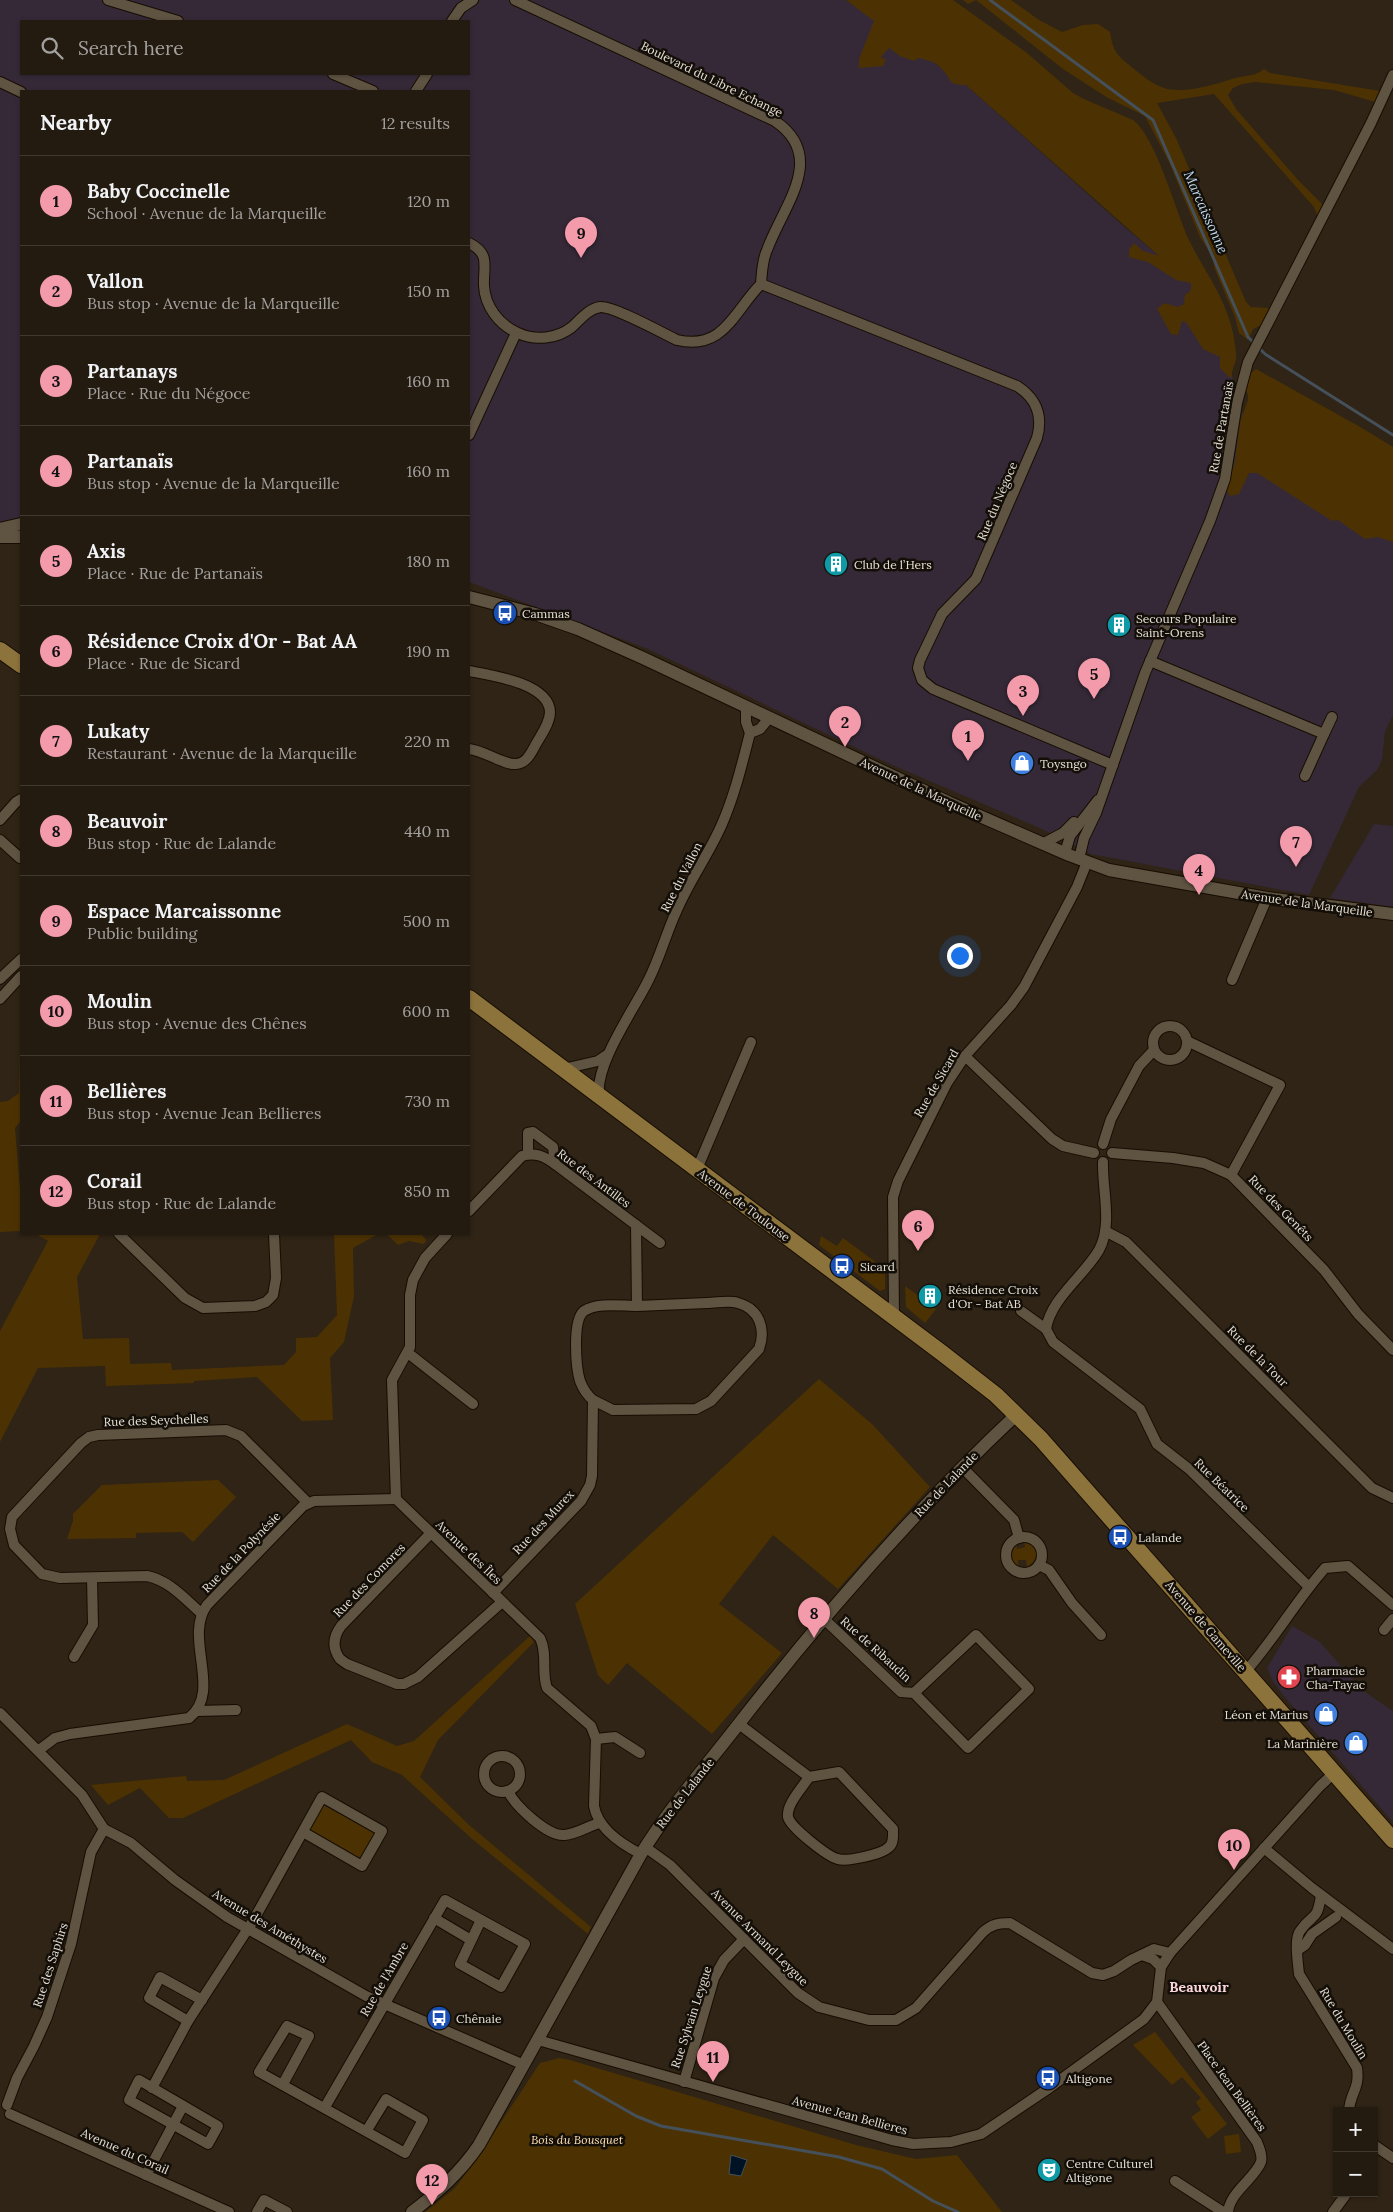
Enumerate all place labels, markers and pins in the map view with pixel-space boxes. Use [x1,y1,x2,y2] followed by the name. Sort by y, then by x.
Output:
[565,217,597,258] pin: 9
[823,551,849,577] building icon: Club de l’Hers
[854,557,932,572] place label: Club de l’Hers
[492,600,518,626] bus stop icon: Cammas
[522,606,570,621] place label: Cammas
[1136,611,1237,640] place label: Secours Populaire Saint-Orens
[1106,612,1132,638] building icon: Secours Populaire Saint-Orens
[1078,658,1110,699] pin: 5
[1007,675,1039,716] pin: 3
[829,706,861,747] pin: 2
[952,720,984,761] pin: 1
[1009,750,1035,776] shop icon: Toysngo
[1040,756,1087,771] place label: Toysngo
[1280,826,1312,867] pin: 7
[1183,854,1215,895] pin: 4
[902,1210,934,1251] pin: 6
[829,1253,855,1279] bus stop icon: Sicard
[860,1259,895,1274] place label: Sicard
[948,1282,1039,1311] place label: Résidence Croix d'Or - Bat AB
[917,1283,943,1309] building icon: Résidence Croix d'Or - Bat AB
[1107,1524,1133,1550] bus stop icon: Lalande
[1138,1530,1182,1545] place label: Lalande
[798,1597,830,1638] pin: 8
[1306,1663,1365,1692] place label: Pharmacie Cha-Tayac
[1276,1664,1302,1690] pharmacy icon: Pharmacie Cha-Tayac
[1313,1701,1339,1727] shop icon: Léon et Marius
[1224,1707,1308,1722] place label: Léon et Marius
[1343,1730,1369,1756] shop icon: La Marinière
[1267,1736,1338,1751] place label: La Marinière
[1218,1829,1250,1870] pin: 10
[426,2005,452,2031] bus stop icon: Chênaie
[456,2011,502,2026] place label: Chênaie
[697,2041,729,2082] pin: 11
[1035,2065,1061,2091] bus stop icon: Altigone
[1065,2071,1113,2086] place label: Altigone
[1065,2156,1153,2185] place label: Centre Culturel Altigone
[1036,2157,1062,2183] theatre icon: Centre Culturel Altigone
[416,2164,448,2205] pin: 12

